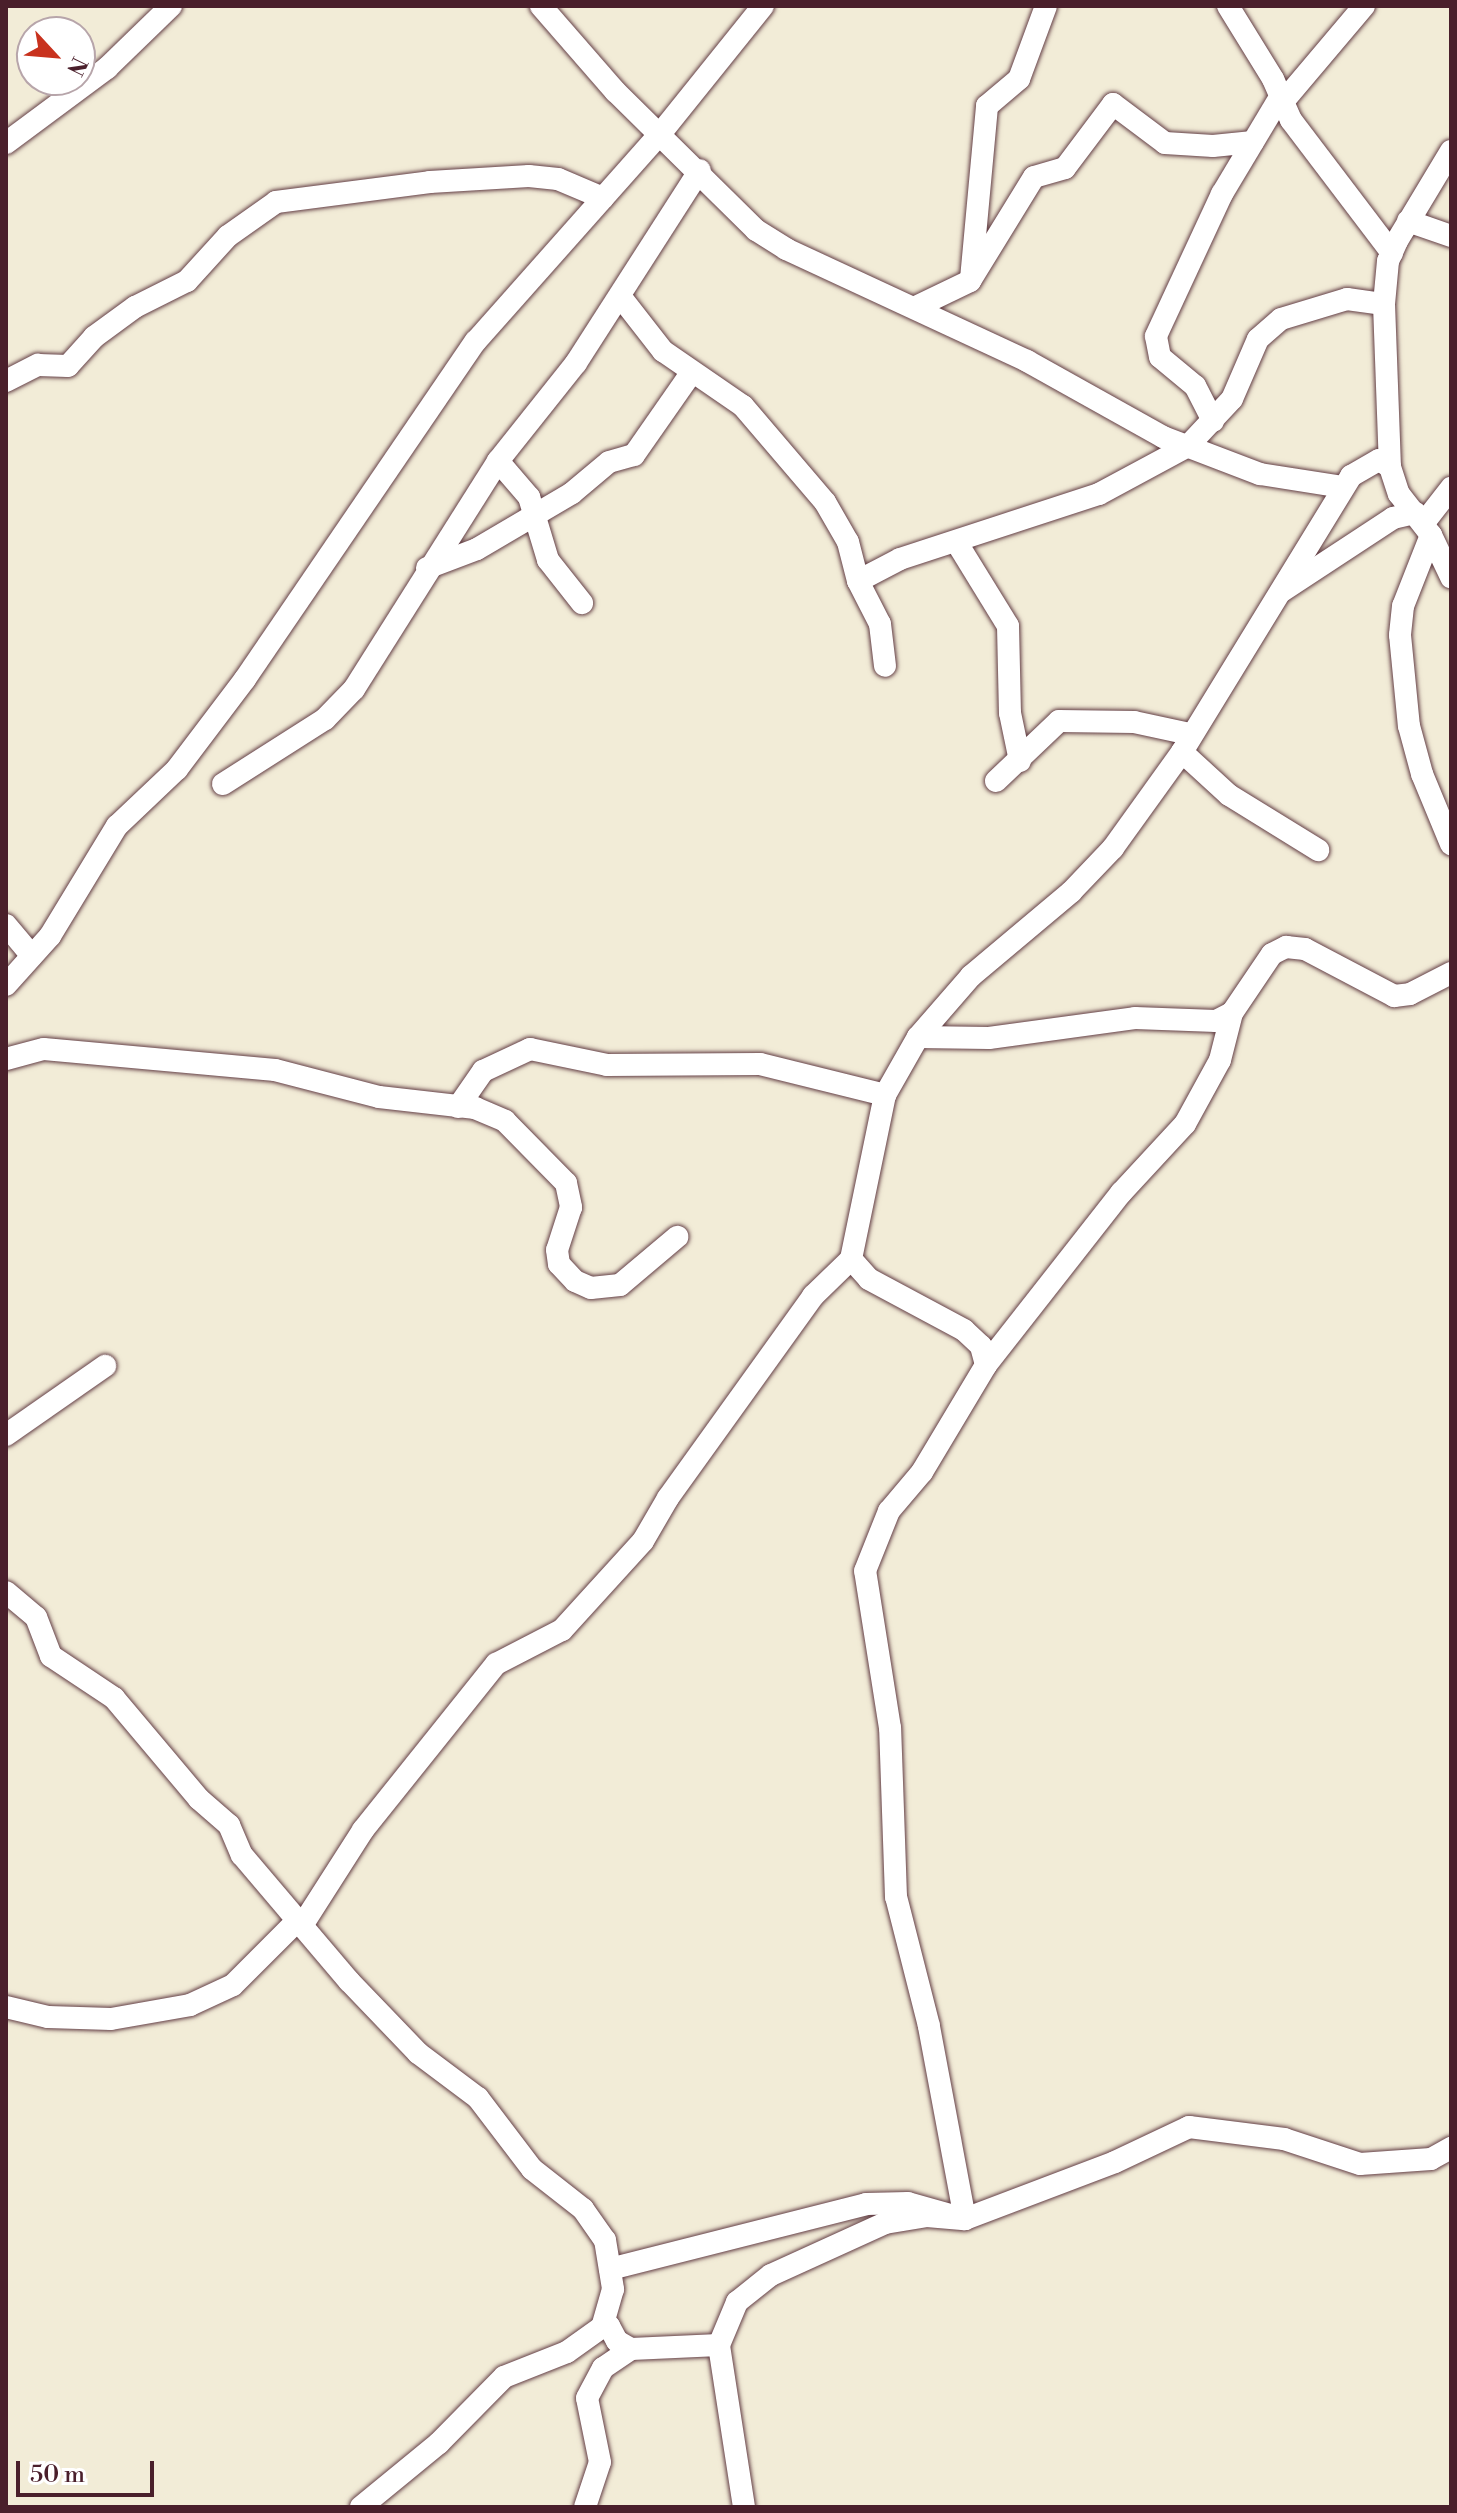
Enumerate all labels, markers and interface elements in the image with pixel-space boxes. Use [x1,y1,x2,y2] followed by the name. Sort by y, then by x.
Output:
[16,16,96,96] north arrow
[60,52,92,80] text: N
[20,2445,158,2495] scale bar
[30,2460,85,2490] text: 50 m

